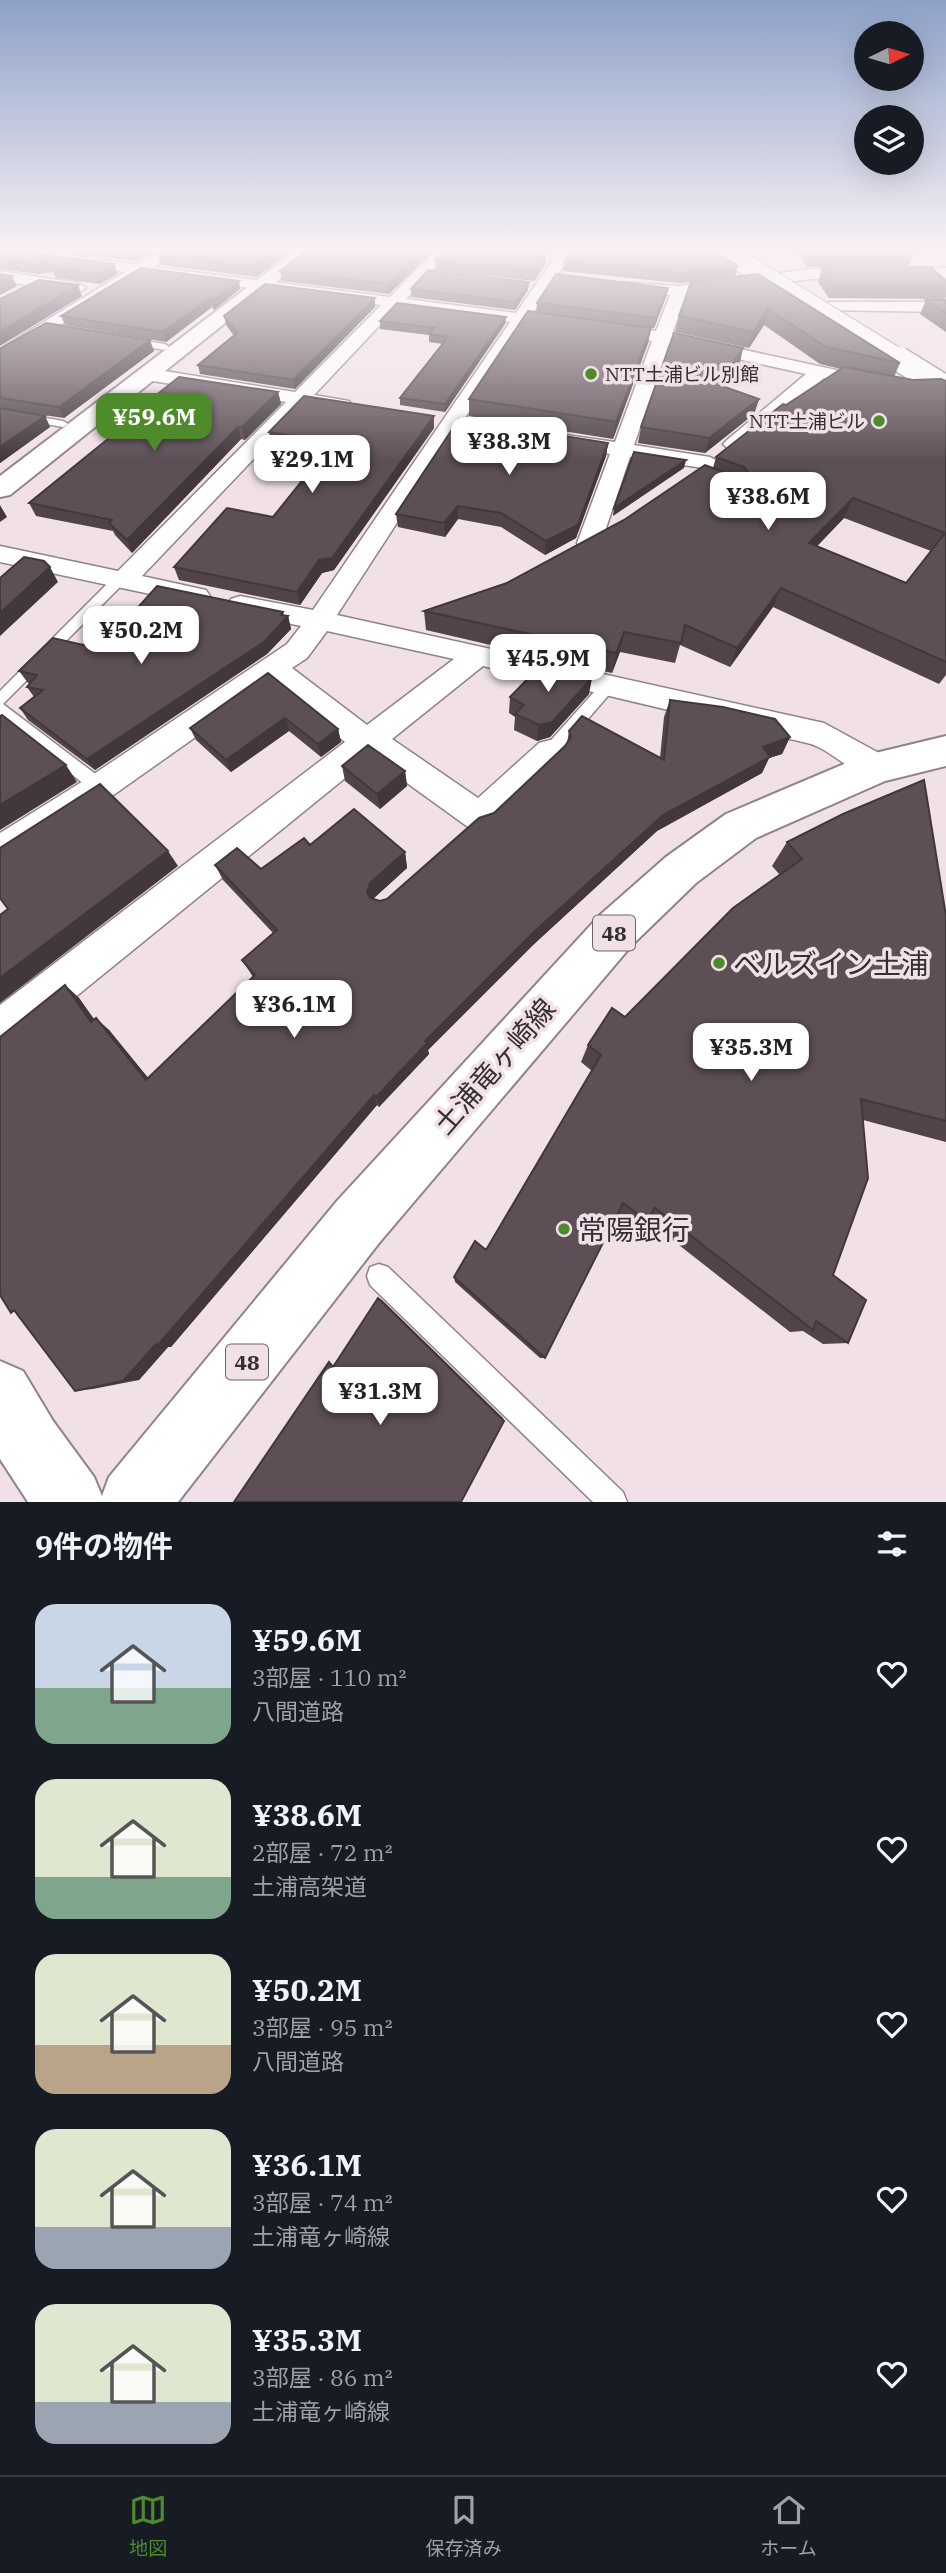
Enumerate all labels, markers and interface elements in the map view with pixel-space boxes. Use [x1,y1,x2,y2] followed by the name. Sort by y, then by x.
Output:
[854,21,924,91] north arrow
[854,21,924,175] map controls
[854,105,924,175] button: layers
[605,362,759,386] place label: NTT土浦ビル別館
[583,366,599,382] marker: NTT土浦ビル別館
[97,393,211,453] pin: ¥59.6M
[112,401,196,431] text: ¥59.6M
[749,409,865,433] place label: NTT土浦ビル
[871,413,887,429] marker: NTT土浦ビル
[452,418,566,477] pin: ¥38.3M
[467,425,551,455] text: ¥38.3M
[255,435,369,495] pin: ¥29.1M
[270,443,354,473] text: ¥29.1M
[711,472,825,532] pin: ¥38.6M
[726,480,810,510] text: ¥38.6M
[84,606,198,666] pin: ¥50.2M
[99,614,183,644] text: ¥50.2M
[491,634,605,694] pin: ¥45.9M
[506,642,590,672] text: ¥45.9M
[593,916,635,950] road number: 48
[733,945,929,982] place label: ベルズイン土浦
[711,955,727,971] marker: ベルズイン土浦
[237,981,351,1040] pin: ¥36.1M
[252,988,336,1018] text: ¥36.1M
[425,990,563,1142] street label: 土浦竜ヶ崎線
[694,1024,808,1083] pin: ¥35.3M
[709,1031,793,1061] text: ¥35.3M
[578,1211,690,1248] place label: 常陽銀行
[556,1221,572,1237] marker: 常陽銀行
[226,1344,268,1380] road number: 48
[323,1368,437,1427] pin: ¥31.3M
[338,1375,422,1405] text: ¥31.3M
[873,1525,911,1563] icon: filters
[35,1526,173,1565] text: 9件の物件
[252,1620,362,1659] text: ¥59.6M
[91,1632,175,1716] icon: home
[873,1655,911,1693] icon: heart
[252,1662,407,1692] text: 3部屋 · 110 m²
[252,1696,344,1726] text: 八間道路
[252,1795,362,1834] text: ¥38.6M
[91,1807,175,1891] icon: home
[873,1830,911,1868] icon: heart
[252,1837,393,1867] text: 2部屋 · 72 m²
[252,1871,367,1901] text: 土浦高架道
[252,1970,362,2009] text: ¥50.2M
[91,1982,175,2066] icon: home
[873,2005,911,2043] icon: heart
[252,2012,393,2042] text: 3部屋 · 95 m²
[252,2046,344,2076] text: 八間道路
[252,2145,362,2184] text: ¥36.1M
[91,2157,175,2241] icon: home
[873,2180,911,2218] icon: heart
[252,2187,393,2217] text: 3部屋 · 74 m²
[252,2221,390,2251] text: 土浦竜ヶ崎線
[252,2320,362,2359] text: ¥35.3M
[91,2332,175,2416] icon: home
[873,2355,911,2393] icon: heart
[252,2362,393,2392] text: 3部屋 · 86 m²
[252,2396,390,2426] text: 土浦竜ヶ崎線
[129,2491,167,2560] tab: 地図
[426,2491,502,2560] tab: 保存済み
[760,2491,817,2560] tab: ホーム

